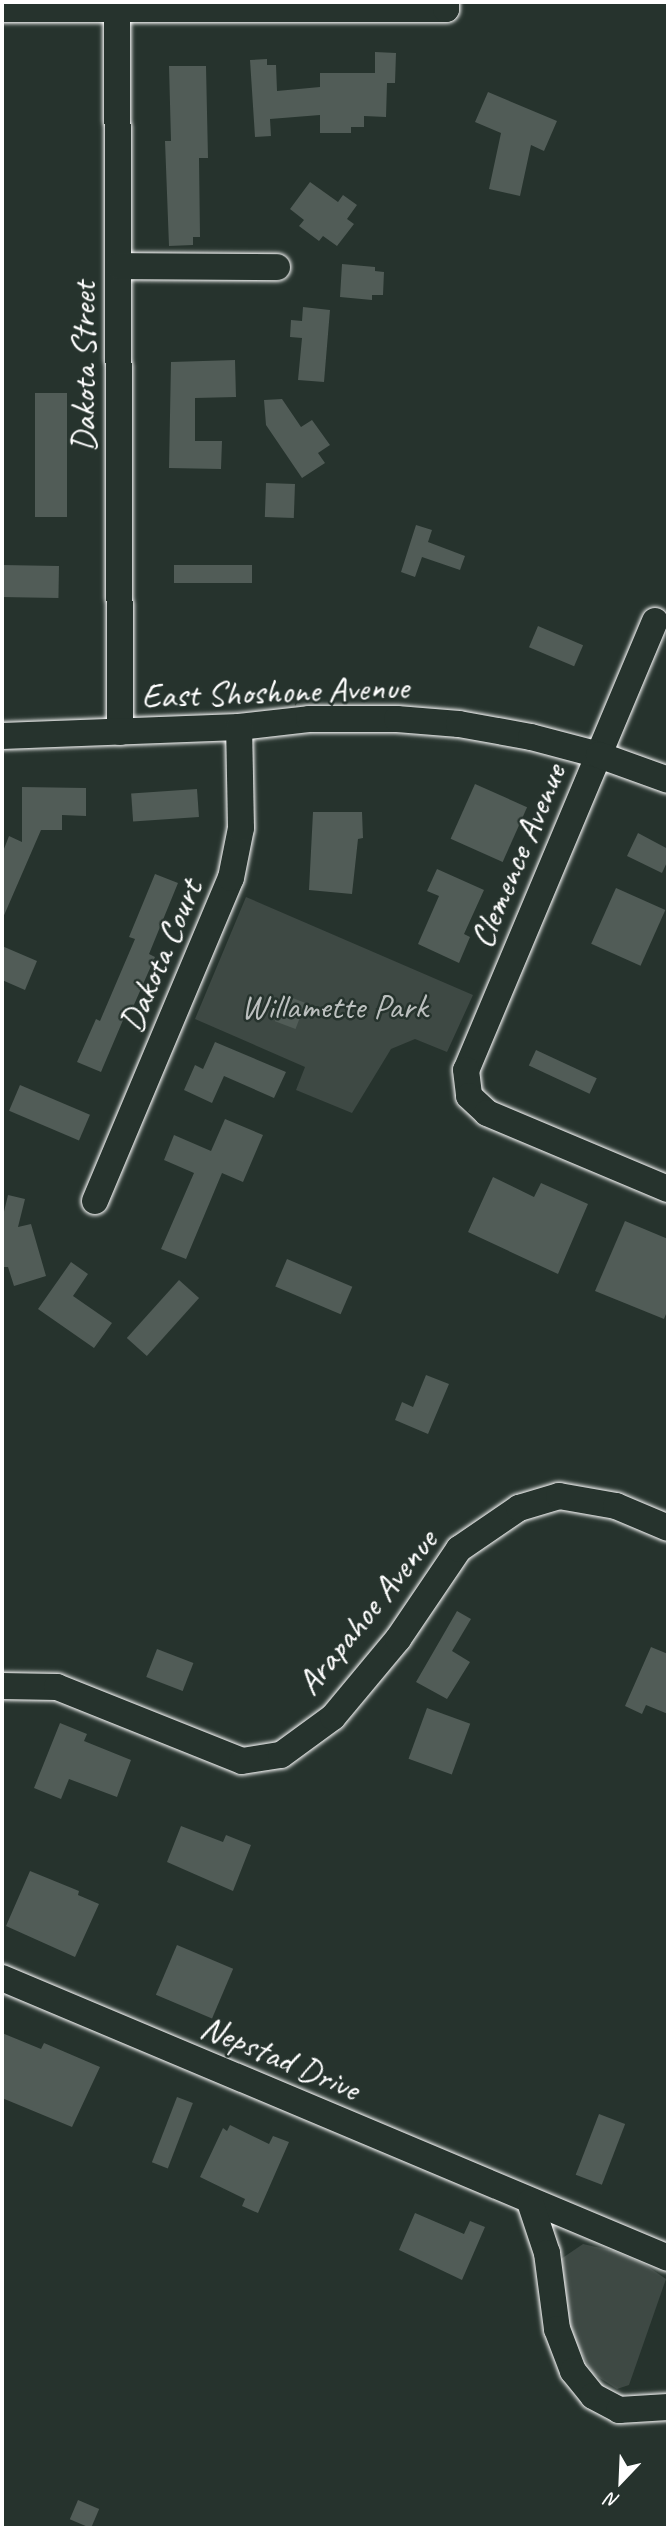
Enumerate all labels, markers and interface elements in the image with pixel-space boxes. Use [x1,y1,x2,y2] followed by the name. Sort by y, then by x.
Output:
[63,281,105,453] street label: Dakota Street
[140,666,410,718] street label: East Shoshone Avenue
[461,758,575,954] street label: Clemence Avenue
[110,874,212,1038] street label: Dakota Court
[240,986,428,1028] park label: Willamette Park
[288,1521,446,1703] street label: Arapahoe Avenue
[194,2006,366,2110] street label: Nepstad Drive
[586,2446,656,2516] north arrow
[603,2487,623,2514] text: N

